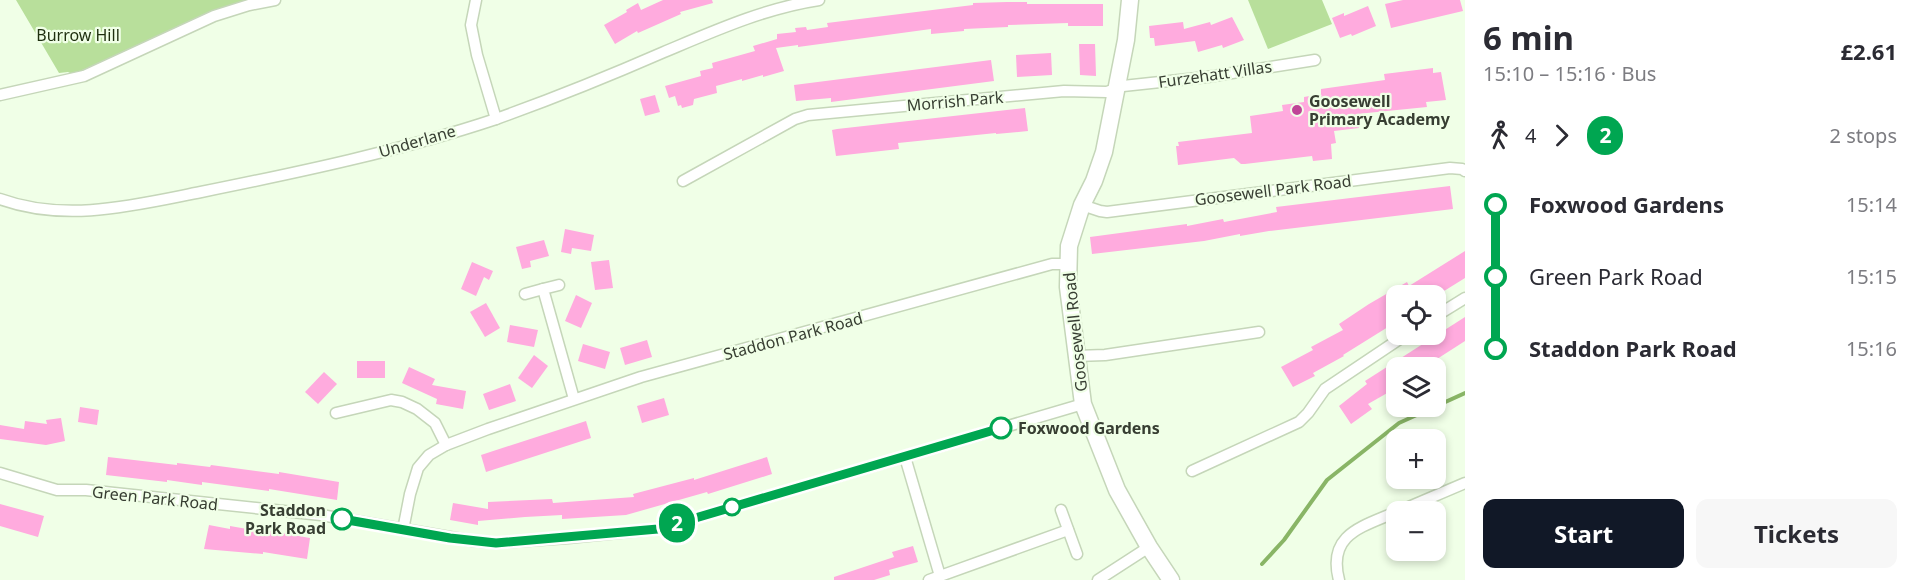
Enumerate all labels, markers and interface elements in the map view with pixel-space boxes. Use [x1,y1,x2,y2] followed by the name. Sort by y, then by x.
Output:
[1483,15,1574,60] text: 6 min
[36,24,120,46] park label: Burrow Hill
[1840,36,1897,66] text: £2.61
[1157,55,1273,93] street label: Furzehatt Villas
[1483,60,1656,87] text: 15:10 – 15:16 · Bus
[906,86,1005,116] street label: Morrish Park
[1309,90,1451,130] place label: Goosewell Primary Academy
[1290,103,1304,117] marker: Goosewell Primary Academy
[1483,119,1516,152] icon: walk
[1545,119,1578,152] icon: forward
[376,120,458,162] street label: Underlane
[1599,121,1611,149] text: 2
[1525,122,1536,149] text: 4
[1830,122,1897,149] text: 2 stops
[1193,169,1353,211] street label: Goosewell Park Road
[1529,189,1724,219] text: Foxwood Gardens
[1846,191,1897,218] text: 15:14
[1529,261,1703,291] text: Green Park Road
[1846,263,1897,290] text: 15:15
[1058,271,1092,393] street label: Goosewell Road
[1386,285,1446,561] map controls
[1386,285,1446,345] button: locate
[721,307,865,365] street label: Staddon Park Road
[1529,333,1737,363] text: Staddon Park Road
[1846,335,1897,362] text: 15:16
[1386,357,1446,417] button: layers
[990,417,1012,439] marker: Foxwood Gardens
[1018,417,1160,439] place label: Foxwood Gardens
[1386,429,1446,489] button: +
[91,480,219,516] street label: Green Park Road
[723,498,741,516] unlabelled marker
[245,499,326,539] place label: Staddon Park Road
[1483,499,1684,568] button: Start
[1696,499,1897,568] button: Tickets
[1386,501,1446,561] button: −
[658,504,696,542] line badge: 2
[331,508,353,530] marker: Staddon Park Road
[671,509,683,537] text: 2

